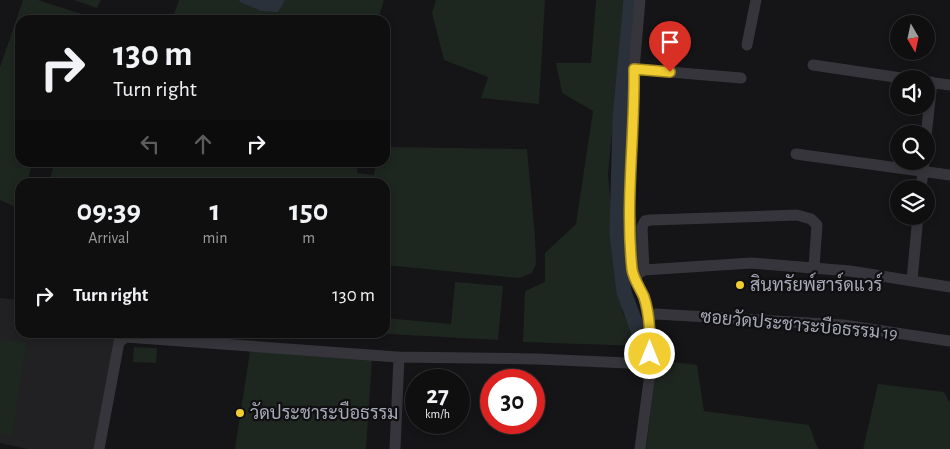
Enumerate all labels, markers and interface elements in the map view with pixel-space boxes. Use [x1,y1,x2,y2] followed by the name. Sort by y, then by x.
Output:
[890,15,935,60] north arrow
[890,15,935,225] map controls
[649,21,691,72] pin
[656,28,684,56] icon: arrive
[30,35,95,100] icon: right
[113,37,192,72] text: 130 m
[890,70,935,115] button: sound
[113,78,197,100] text: Turn right
[890,125,935,170] button: search
[136,130,164,158] icon: left
[189,130,217,158] icon: ahead
[242,130,270,158] icon: right
[890,180,935,225] button: layers
[77,196,141,226] text: 09:39
[210,196,220,226] text: 1
[289,196,328,226] text: 150
[88,230,129,246] text: Arrival
[203,230,227,246] text: min
[302,230,315,246] text: m
[750,272,883,295] place label: สินทรัยพ์ฮาร์ดแวร์
[734,279,746,291] marker: สินทรัยพ์ฮาร์ดแวร์
[30,282,58,310] icon: right
[73,286,148,305] text: Turn right
[332,286,375,305] text: 130 m
[700,304,899,344] street label: ซอยวัดประชาระบือธรรม 19
[623,327,675,379] position arrow
[480,369,545,434] speed limit sign: 30
[426,383,449,408] text: 27
[250,401,398,423] place label: วัดประชาระบือธรรม
[234,407,246,419] marker: วัดประชาระบือธรรม
[425,408,450,420] text: km/h

